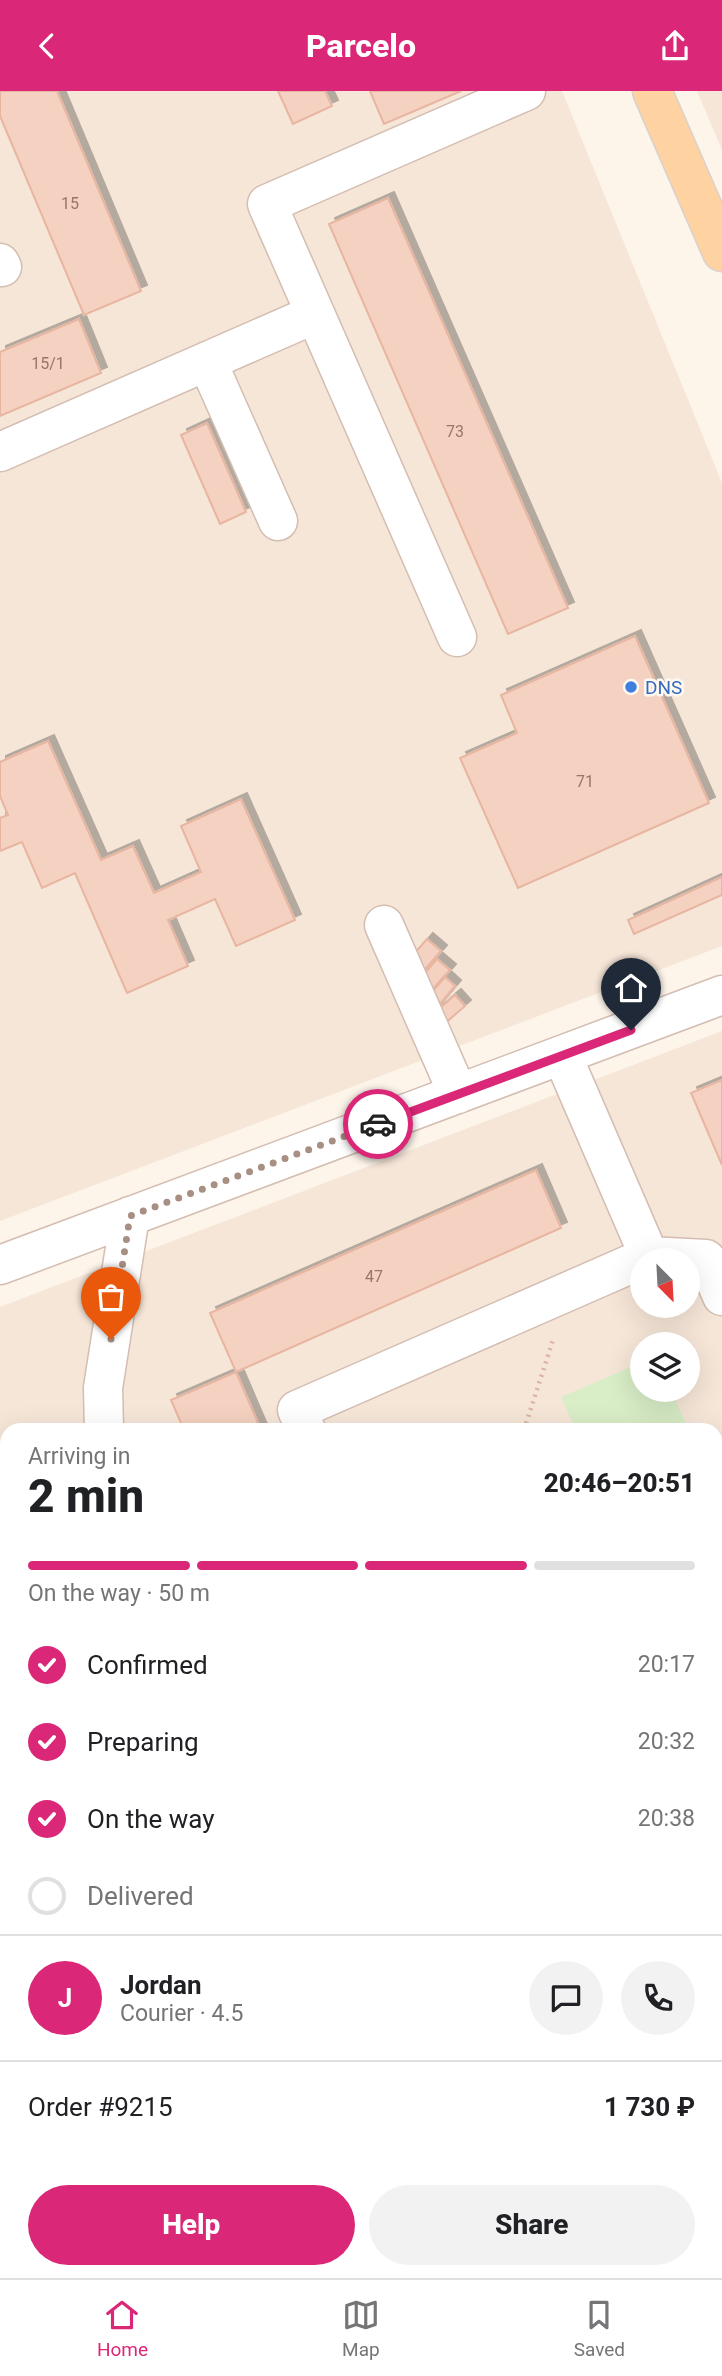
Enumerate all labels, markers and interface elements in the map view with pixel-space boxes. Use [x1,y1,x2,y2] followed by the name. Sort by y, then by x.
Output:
[28,27,66,65] icon: back
[306,27,416,65] text: Parcelo
[656,27,694,65] icon: share
[61,194,79,213] house number: 15
[31,354,65,373] house number: 15/1
[446,422,464,441] house number: 73
[645,676,682,699] place label: DNS
[623,679,639,695] marker: DNS
[576,772,594,791] house number: 71
[601,958,661,1030] pin
[612,969,650,1007] icon: home
[343,1089,413,1159] courier
[359,1105,397,1143] icon: car
[630,1248,700,1318] north arrow
[630,1248,700,1402] map controls
[81,1267,141,1339] pin
[365,1267,383,1286] house number: 47
[92,1278,130,1316] icon: bag
[630,1332,700,1402] button: layers
[28,1443,131,1470] text: Arriving in
[544,1468,695,1498] text: 20:46–20:51
[28,1469,144,1523] text: 2 min
[28,1580,210,1607] text: On the way · 50 m
[28,1646,66,1684] icon: check
[87,1650,208,1680] text: Confirmed
[638,1651,695,1678] text: 20:17
[28,1723,66,1761] icon: check
[87,1727,199,1757] text: Preparing
[638,1728,695,1755] text: 20:32
[28,1800,66,1838] icon: check
[87,1804,215,1834] text: On the way
[638,1805,695,1832] text: 20:38
[87,1881,194,1911] text: Delivered
[529,1961,603,2035] button: chat
[621,1961,695,2035] button: phone
[120,1970,202,2000] text: Jordan
[58,1983,72,2013] text: J
[120,2000,243,2027] text: Courier · 4.5
[28,2092,173,2122] text: Order #9215
[604,2092,695,2122] text: 1 730 ₽
[28,2185,355,2265] button: Help
[369,2185,695,2265] button: Share
[97,2296,148,2361] tab: Home
[342,2296,380,2361] tab: Map
[574,2296,625,2361] tab: Saved

